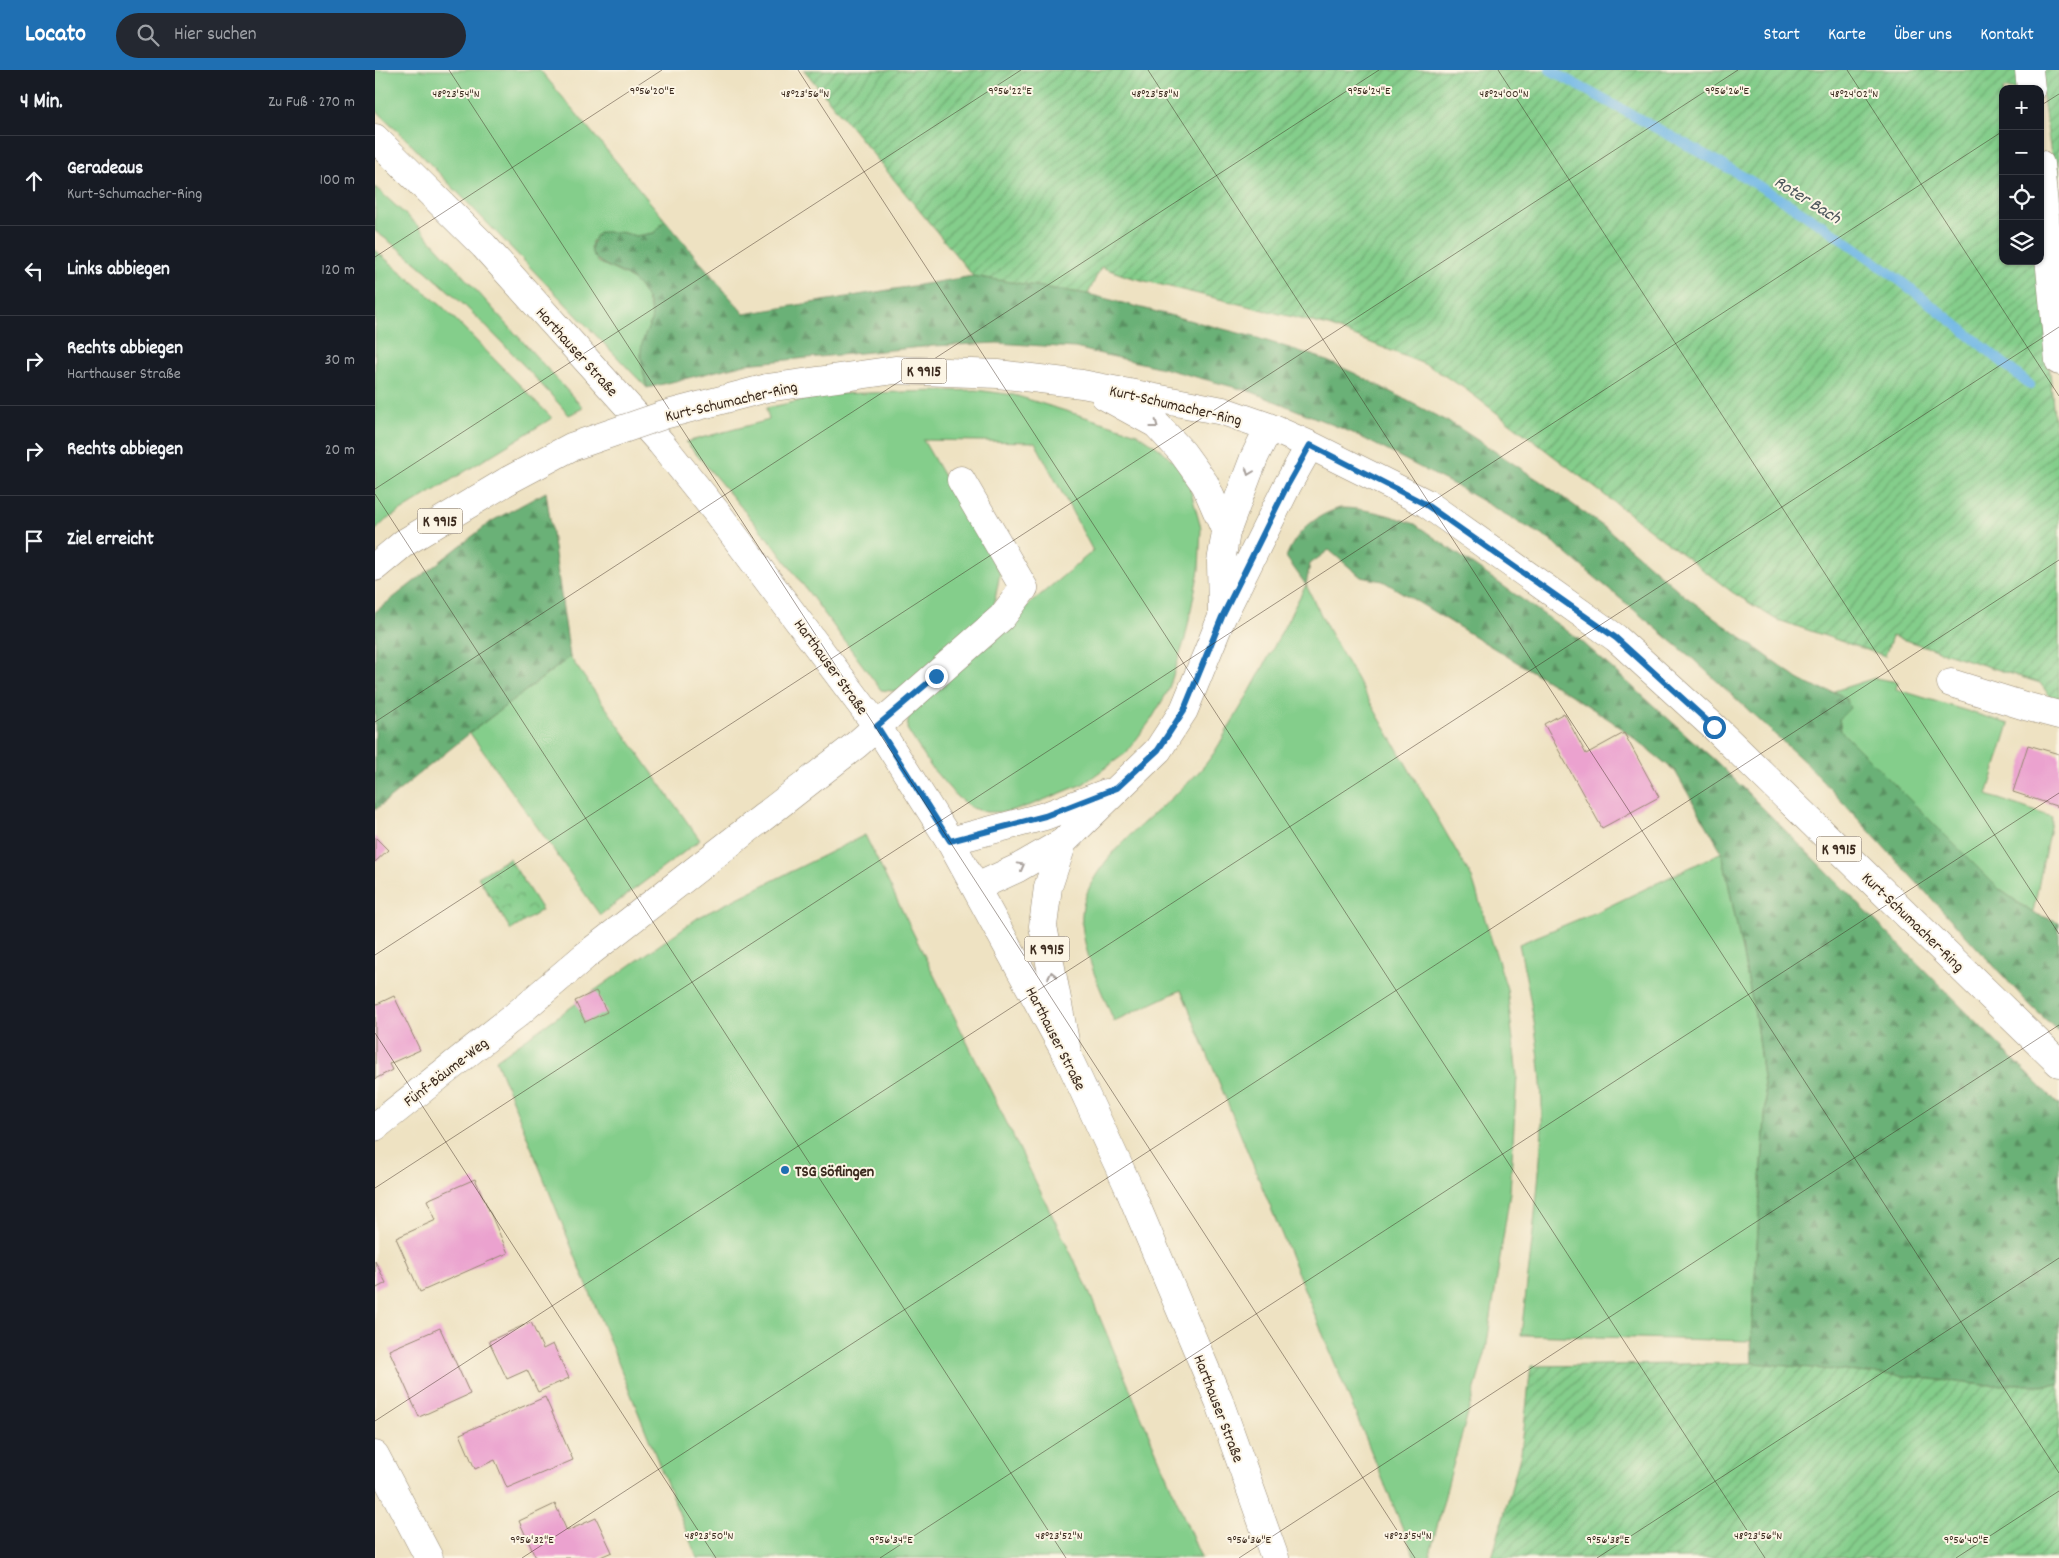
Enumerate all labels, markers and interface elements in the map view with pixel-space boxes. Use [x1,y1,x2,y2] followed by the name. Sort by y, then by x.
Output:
[116,13,466,58] search box
[25,18,86,52] text: Locato
[134,21,162,49] icon: search
[174,22,257,49] text: Hier suchen
[1764,23,1800,48] text: Start
[1828,23,1866,48] text: Karte
[1894,23,1952,48] text: Über uns
[1980,23,2034,48] text: Kontakt
[630,83,675,100] text: 9°56'20"E
[988,83,1032,100] text: 9°56'22"E
[1347,83,1391,100] text: 9°56'24"E
[1705,83,1750,100] text: 9°56'26"E
[1999,85,2044,265] map controls
[1999,85,2044,130] button: +
[432,86,480,103] text: 48°23'54"N
[781,86,829,103] text: 48°23'56"N
[1131,86,1179,103] text: 48°23'58"N
[1479,86,1529,103] text: 48°24'00"N
[1830,86,1878,103] text: 48°24'02"N
[20,88,63,118] text: 4 Min.
[268,91,355,114] text: Zu Fuß · 270 m
[1999,130,2044,175] button: −
[67,156,143,183] text: Geradeaus
[20,167,48,195] icon: ahead
[319,169,355,192] text: 100 m
[1768,171,1846,232] water label: Roter Bach
[1999,175,2044,220] button: locate
[67,183,202,206] text: Kurt-Schumacher-Ring
[1999,220,2044,265] button: layers
[20,257,48,285] icon: left
[67,257,170,284] text: Links abbiegen
[321,259,355,282] text: 120 m
[530,303,623,403] street label: Harthauser Straße
[67,336,183,363] text: Rechts abbiegen
[20,347,48,375] icon: right
[325,349,355,372] text: 30 m
[901,358,947,384] road number: K 9915
[67,363,181,386] text: Harthauser Straße
[663,376,800,429] street label: Kurt-Schumacher-Ring
[1107,380,1244,433] street label: Kurt-Schumacher-Ring
[1149,419,1158,427] one-way arrow
[20,437,48,465] icon: right
[67,437,183,464] text: Rechts abbiegen
[325,439,355,462] text: 20 m
[1245,467,1255,476] one-way arrow
[417,508,463,534] road number: K 9915
[20,527,48,555] icon: arrive
[67,527,154,554] text: Ziel erreicht
[787,615,873,720] street label: Harthauser Straße
[925,665,948,688] route end
[1703,716,1726,739] route start
[1817,836,1861,862] road number: K 9915
[1015,862,1024,872] one-way arrow
[1856,868,1969,978] street label: Kurt-Schumacher-Ring
[1025,936,1069,962] road number: K 9915
[1048,971,1058,979] one-way arrow
[1019,983,1091,1095] street label: Harthauser Straße
[399,1033,494,1113] street label: Fünf-Bäume-Weg
[795,1161,874,1184] place label: TSG Söflingen
[779,1164,791,1176] marker: TSG Söflingen
[1187,1352,1249,1466] street label: Harthauser Straße
[685,1528,734,1545] text: 48°23'50"N
[1035,1528,1083,1545] text: 48°23'52"N
[1384,1528,1432,1545] text: 48°23'54"N
[1734,1528,1782,1545] text: 48°23'56"N
[510,1532,554,1549] text: 9°56'32"E
[869,1532,913,1549] text: 9°56'34"E
[1227,1532,1272,1549] text: 9°56'36"E
[1586,1532,1630,1549] text: 9°56'38"E
[1944,1532,1989,1549] text: 9°56'40"E

